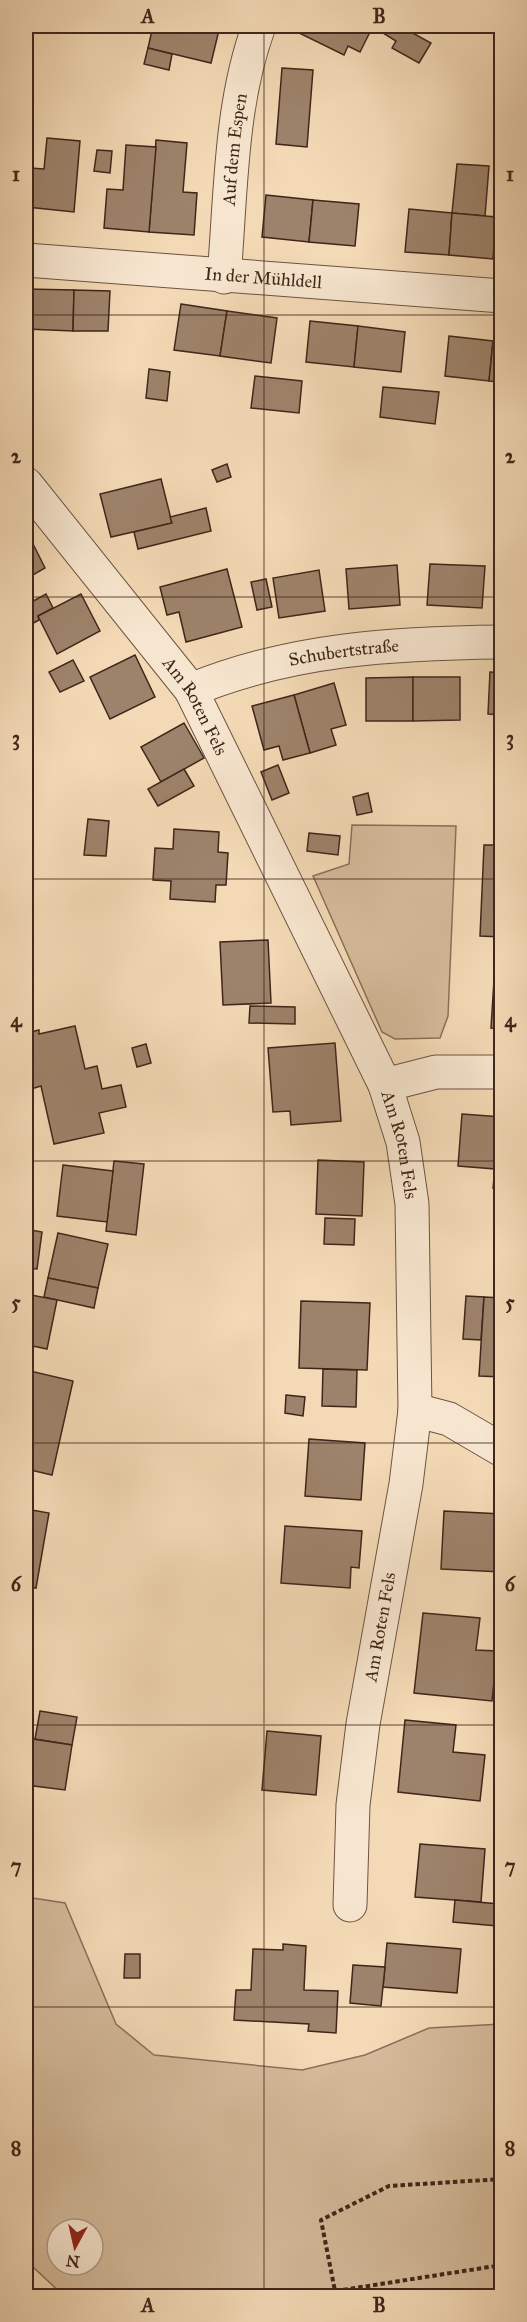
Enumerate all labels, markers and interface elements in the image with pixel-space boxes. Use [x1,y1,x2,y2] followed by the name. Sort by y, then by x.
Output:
[139,4,155,28] text: A
[372,4,386,28] text: B
[218,91,252,207] street label: Auf dem Espen
[12,162,20,186] text: 1
[506,162,514,186] text: 1
[204,263,323,293] street label: In der Mühldell
[11,444,22,468] text: 2
[505,444,516,468] text: 2
[287,635,400,671] street label: Schubertstraße
[157,652,232,759] street label: Am Roten Fels
[12,726,20,751] text: 3
[506,726,514,751] text: 3
[10,1008,22,1033] text: 4
[504,1008,516,1033] text: 4
[376,1087,422,1201] street label: Am Roten Fels
[11,1290,21,1314] text: 5
[505,1290,515,1314] text: 5
[359,1571,400,1684] street label: Am Roten Fels
[11,1572,23,1596] text: 6
[505,1572,517,1596] text: 6
[11,1854,22,1878] text: 7
[505,1854,516,1878] text: 7
[11,2136,21,2160] text: 8
[505,2136,515,2160] text: 8
[45,2217,105,2277] north arrow
[65,2251,81,2272] text: N
[139,2293,155,2317] text: A
[372,2293,386,2317] text: B

